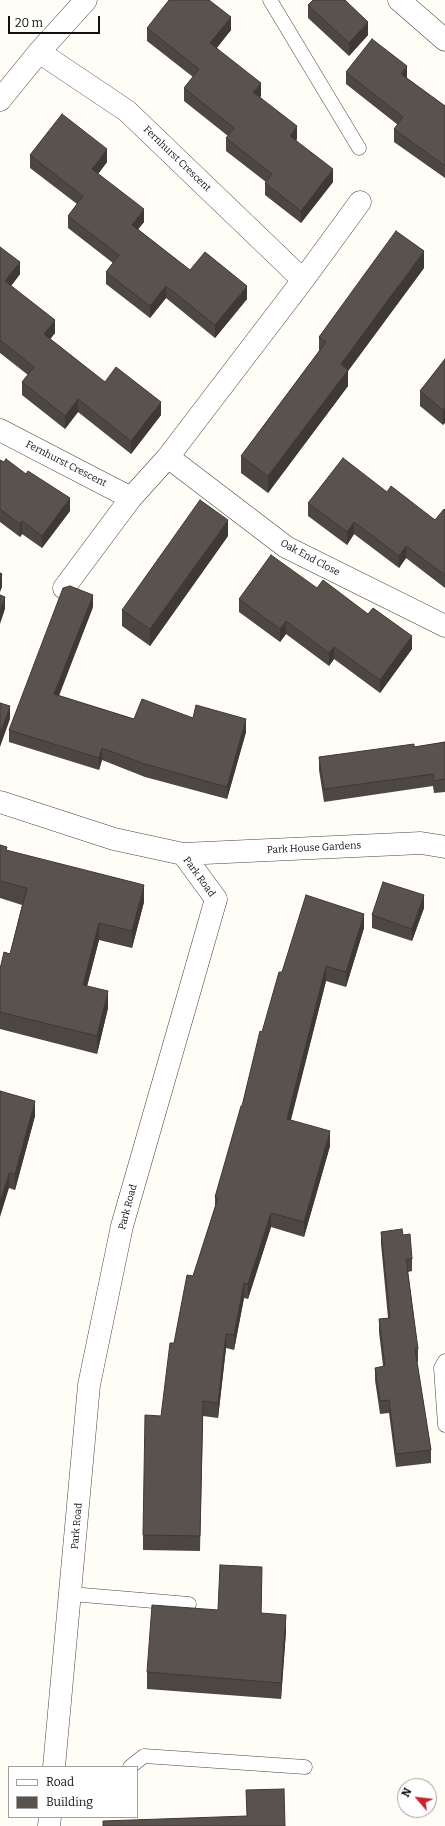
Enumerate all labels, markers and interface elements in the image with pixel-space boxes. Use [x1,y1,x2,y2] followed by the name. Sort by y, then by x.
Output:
[10,8,102,34] scale bar
[15,16,43,30] text: 20 m
[141,124,213,194] street label: Fernhurst Crescent
[23,438,109,490] street label: Fernhurst Crescent
[278,537,342,579] street label: Oak End Close
[267,840,361,856] street label: Park House Gardens
[180,855,218,899] street label: Park Road
[116,1183,140,1231] street label: Park Road
[69,1502,85,1550] street label: Park Road
[8,1766,138,1818] legend
[46,1775,74,1789] text: Road
[397,1778,437,1818] north arrow
[399,1786,415,1799] text: N
[46,1795,93,1809] text: Building

